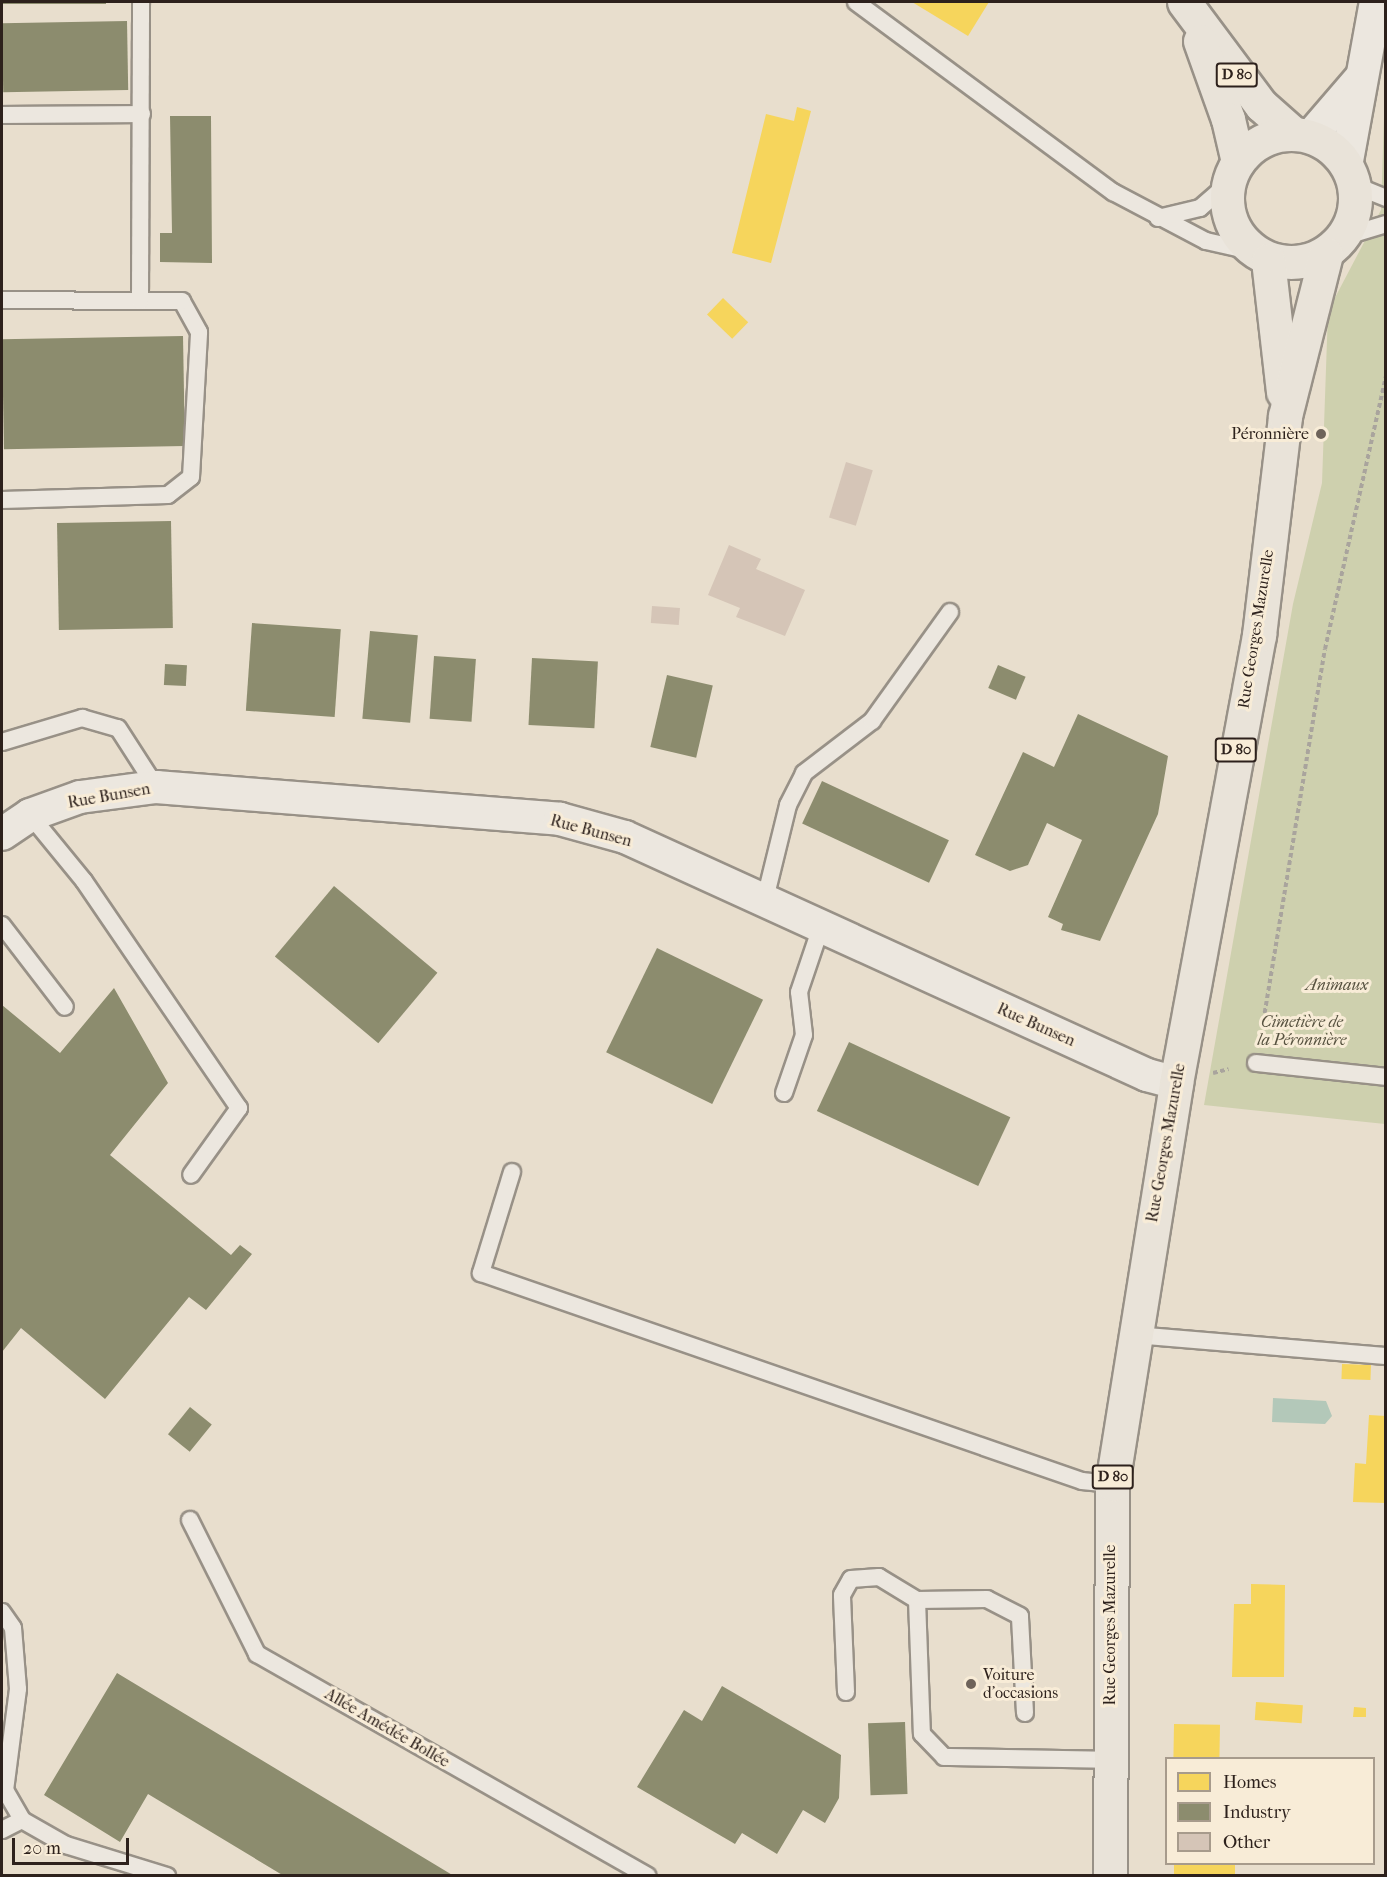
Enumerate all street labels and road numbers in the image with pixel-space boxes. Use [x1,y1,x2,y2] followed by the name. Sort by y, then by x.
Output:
[1214,63,1260,87] road number: D 80
[1234,548,1278,710] street label: Rue Georges Mazurelle
[1214,738,1258,762] road number: D 80
[66,779,152,813] street label: Rue Bunsen
[548,811,634,851] street label: Rue Bunsen
[994,999,1078,1051] street label: Rue Bunsen
[1143,1062,1189,1224] street label: Rue Georges Mazurelle
[1090,1465,1136,1489] road number: D 80
[1100,1545,1120,1705] street label: Rue Georges Mazurelle
[321,1684,453,1772] street label: Allée Amédée Bollée

